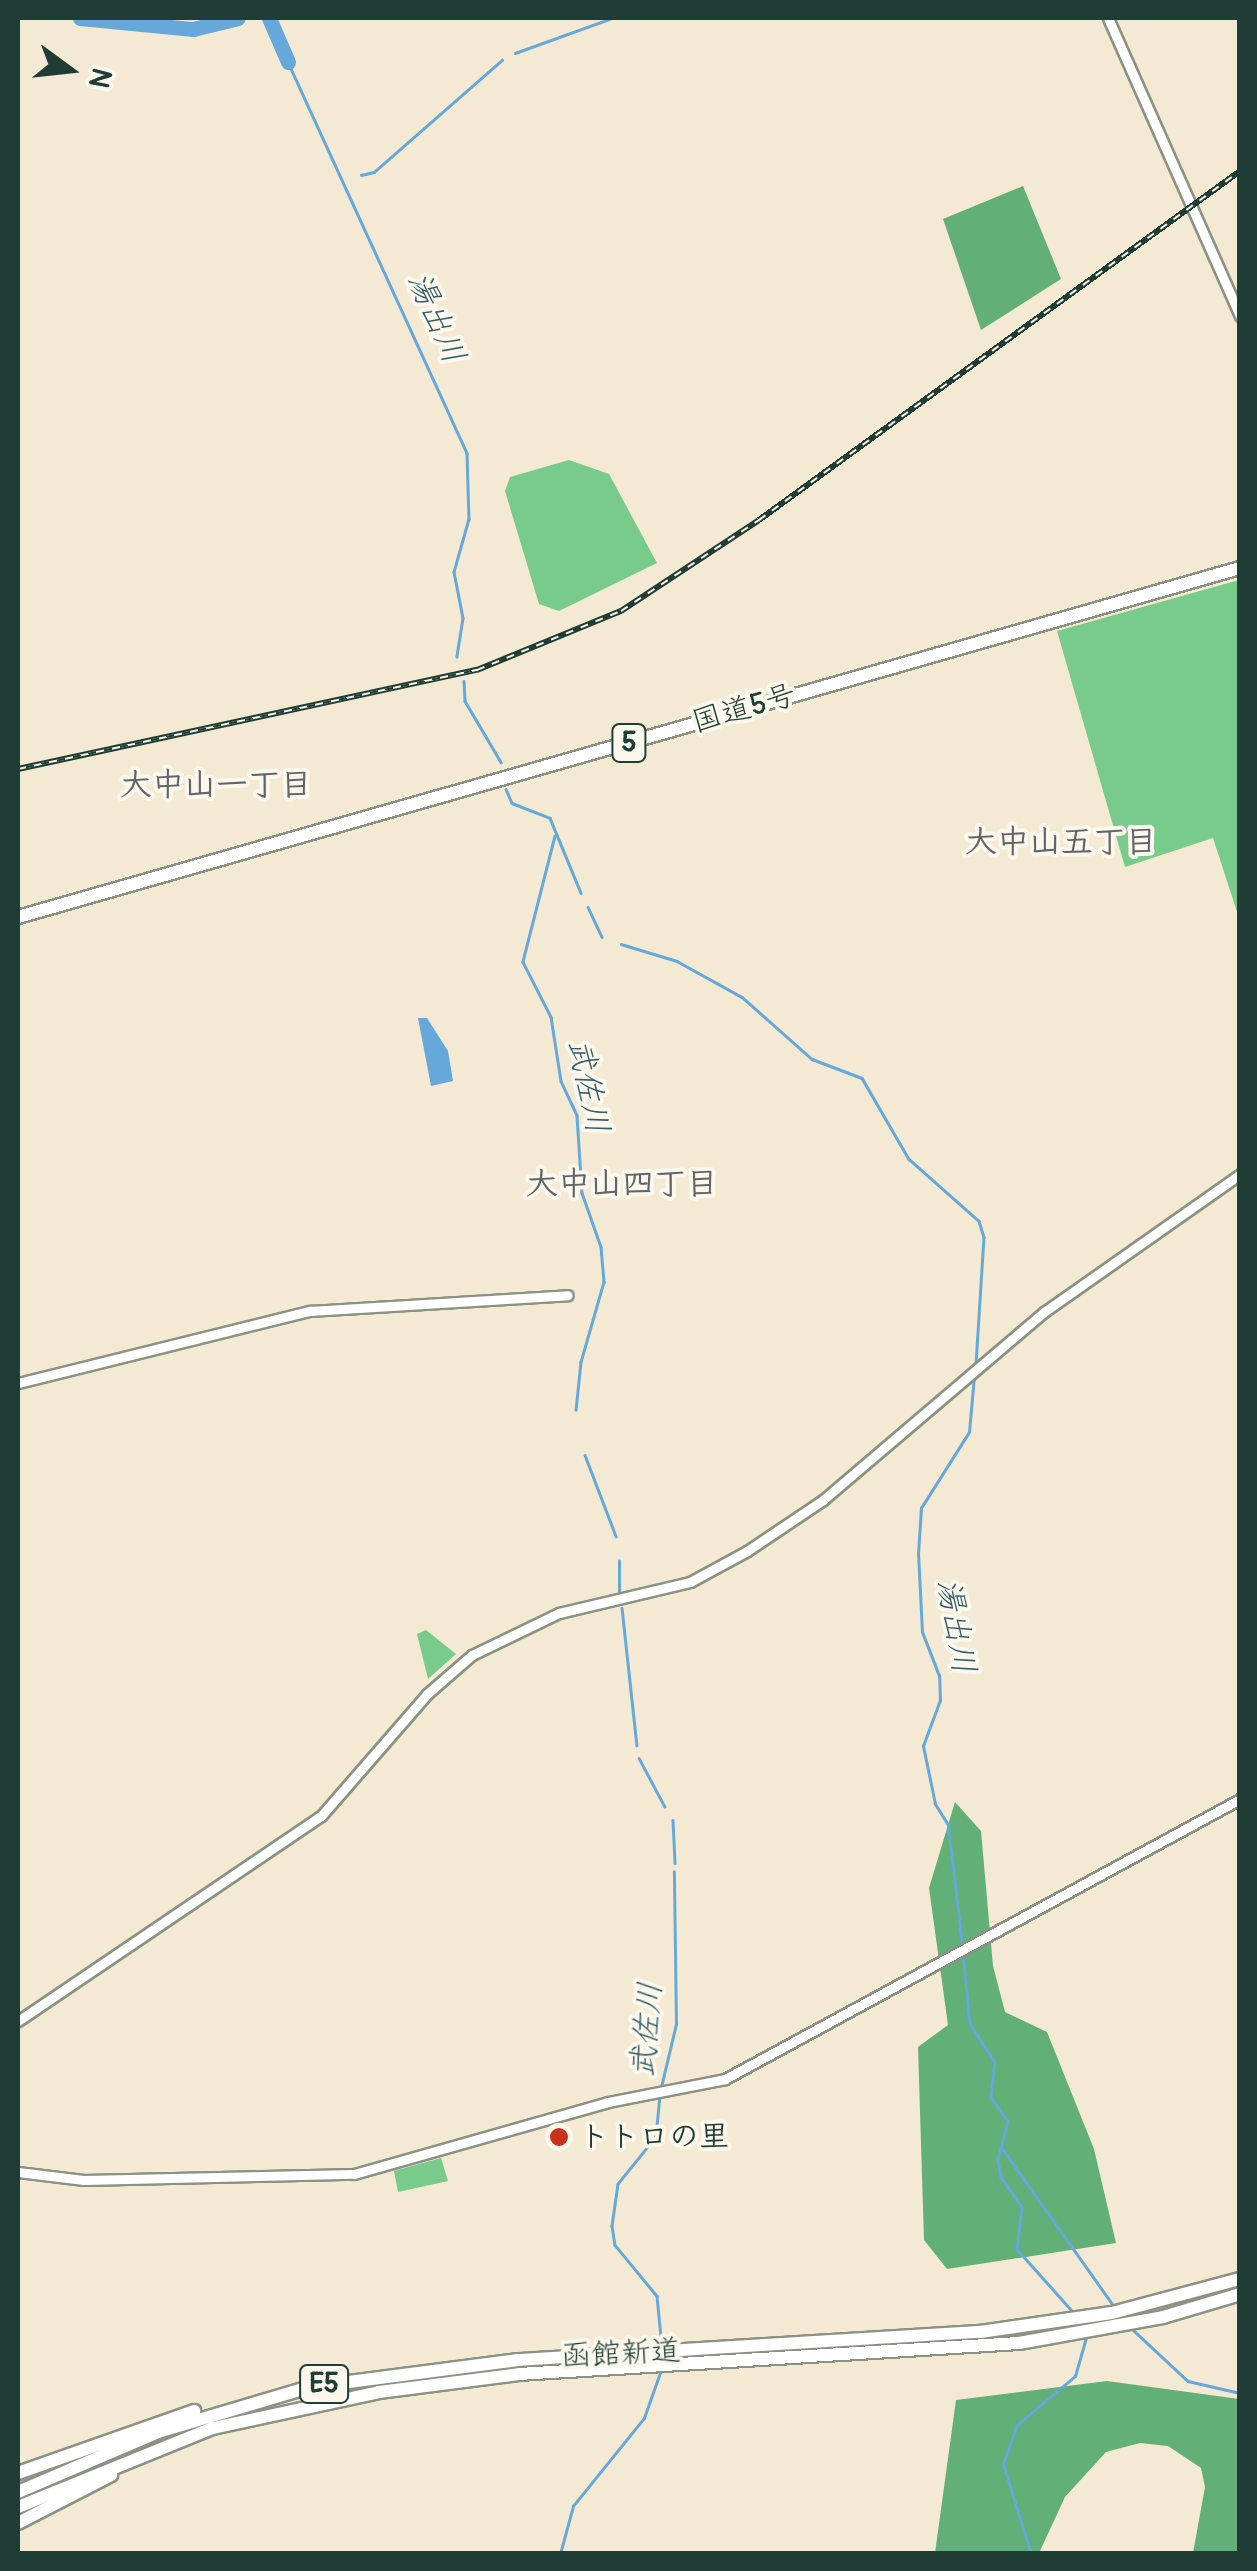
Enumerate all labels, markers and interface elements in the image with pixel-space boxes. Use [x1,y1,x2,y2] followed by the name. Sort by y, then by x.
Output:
[20,20,120,120] north arrow
[80,64,119,92] text: N
[399,266,473,370] water label: 湯出川
[688,677,800,741] street label: 国道5号
[609,720,649,766] road number: 5
[120,766,312,804] district label: 大中山一丁目
[965,823,1157,861] district label: 大中山五丁目
[559,1035,617,1137] water label: 武佐川
[526,1165,718,1203] district label: 大中山四丁目
[929,1575,983,1677] water label: 湯出川
[624,1981,670,2079] water label: 武佐川
[579,2119,729,2155] place label: トトロの里
[548,2126,570,2148] marker: トトロの里
[560,2333,682,2375] street label: 函館新道
[299,2361,349,2407] road number: E5

